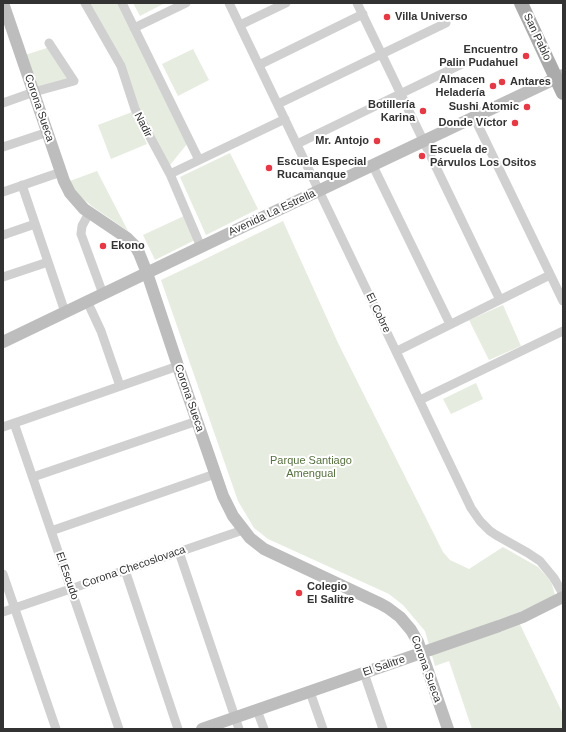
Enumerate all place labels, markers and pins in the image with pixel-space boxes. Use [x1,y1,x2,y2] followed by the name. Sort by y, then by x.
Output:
[395,10,468,24] place label: Villa Universo
[382,12,392,22] marker: Villa Universo
[439,43,518,69] place label: Encuentro Palin Pudahuel
[521,51,531,61] marker: Encuentro Palin Pudahuel
[435,73,485,99] place label: Almacen Heladería
[510,75,551,89] place label: Antares
[497,77,507,87] marker: Antares
[488,81,498,91] marker: Almacen Heladería
[368,98,415,124] place label: Botillería Karina
[449,100,519,114] place label: Sushi Atomic
[522,102,532,112] marker: Sushi Atomic
[418,106,428,116] marker: Botillería Karina
[439,116,507,130] place label: Donde Víctor
[510,118,520,128] marker: Donde Víctor
[315,134,369,148] place label: Mr. Antojo
[372,136,382,146] marker: Mr. Antojo
[430,143,536,169] place label: Escuela de Párvulos Los Ositos
[417,151,427,161] marker: Escuela de Párvulos Los Ositos
[277,155,366,181] place label: Escuela Especial Rucamanque
[264,163,274,173] marker: Escuela Especial Rucamanque
[111,239,145,253] place label: Ekono
[98,241,108,251] marker: Ekono
[307,580,354,606] place label: Colegio El Salitre
[294,588,304,598] marker: Colegio El Salitre

